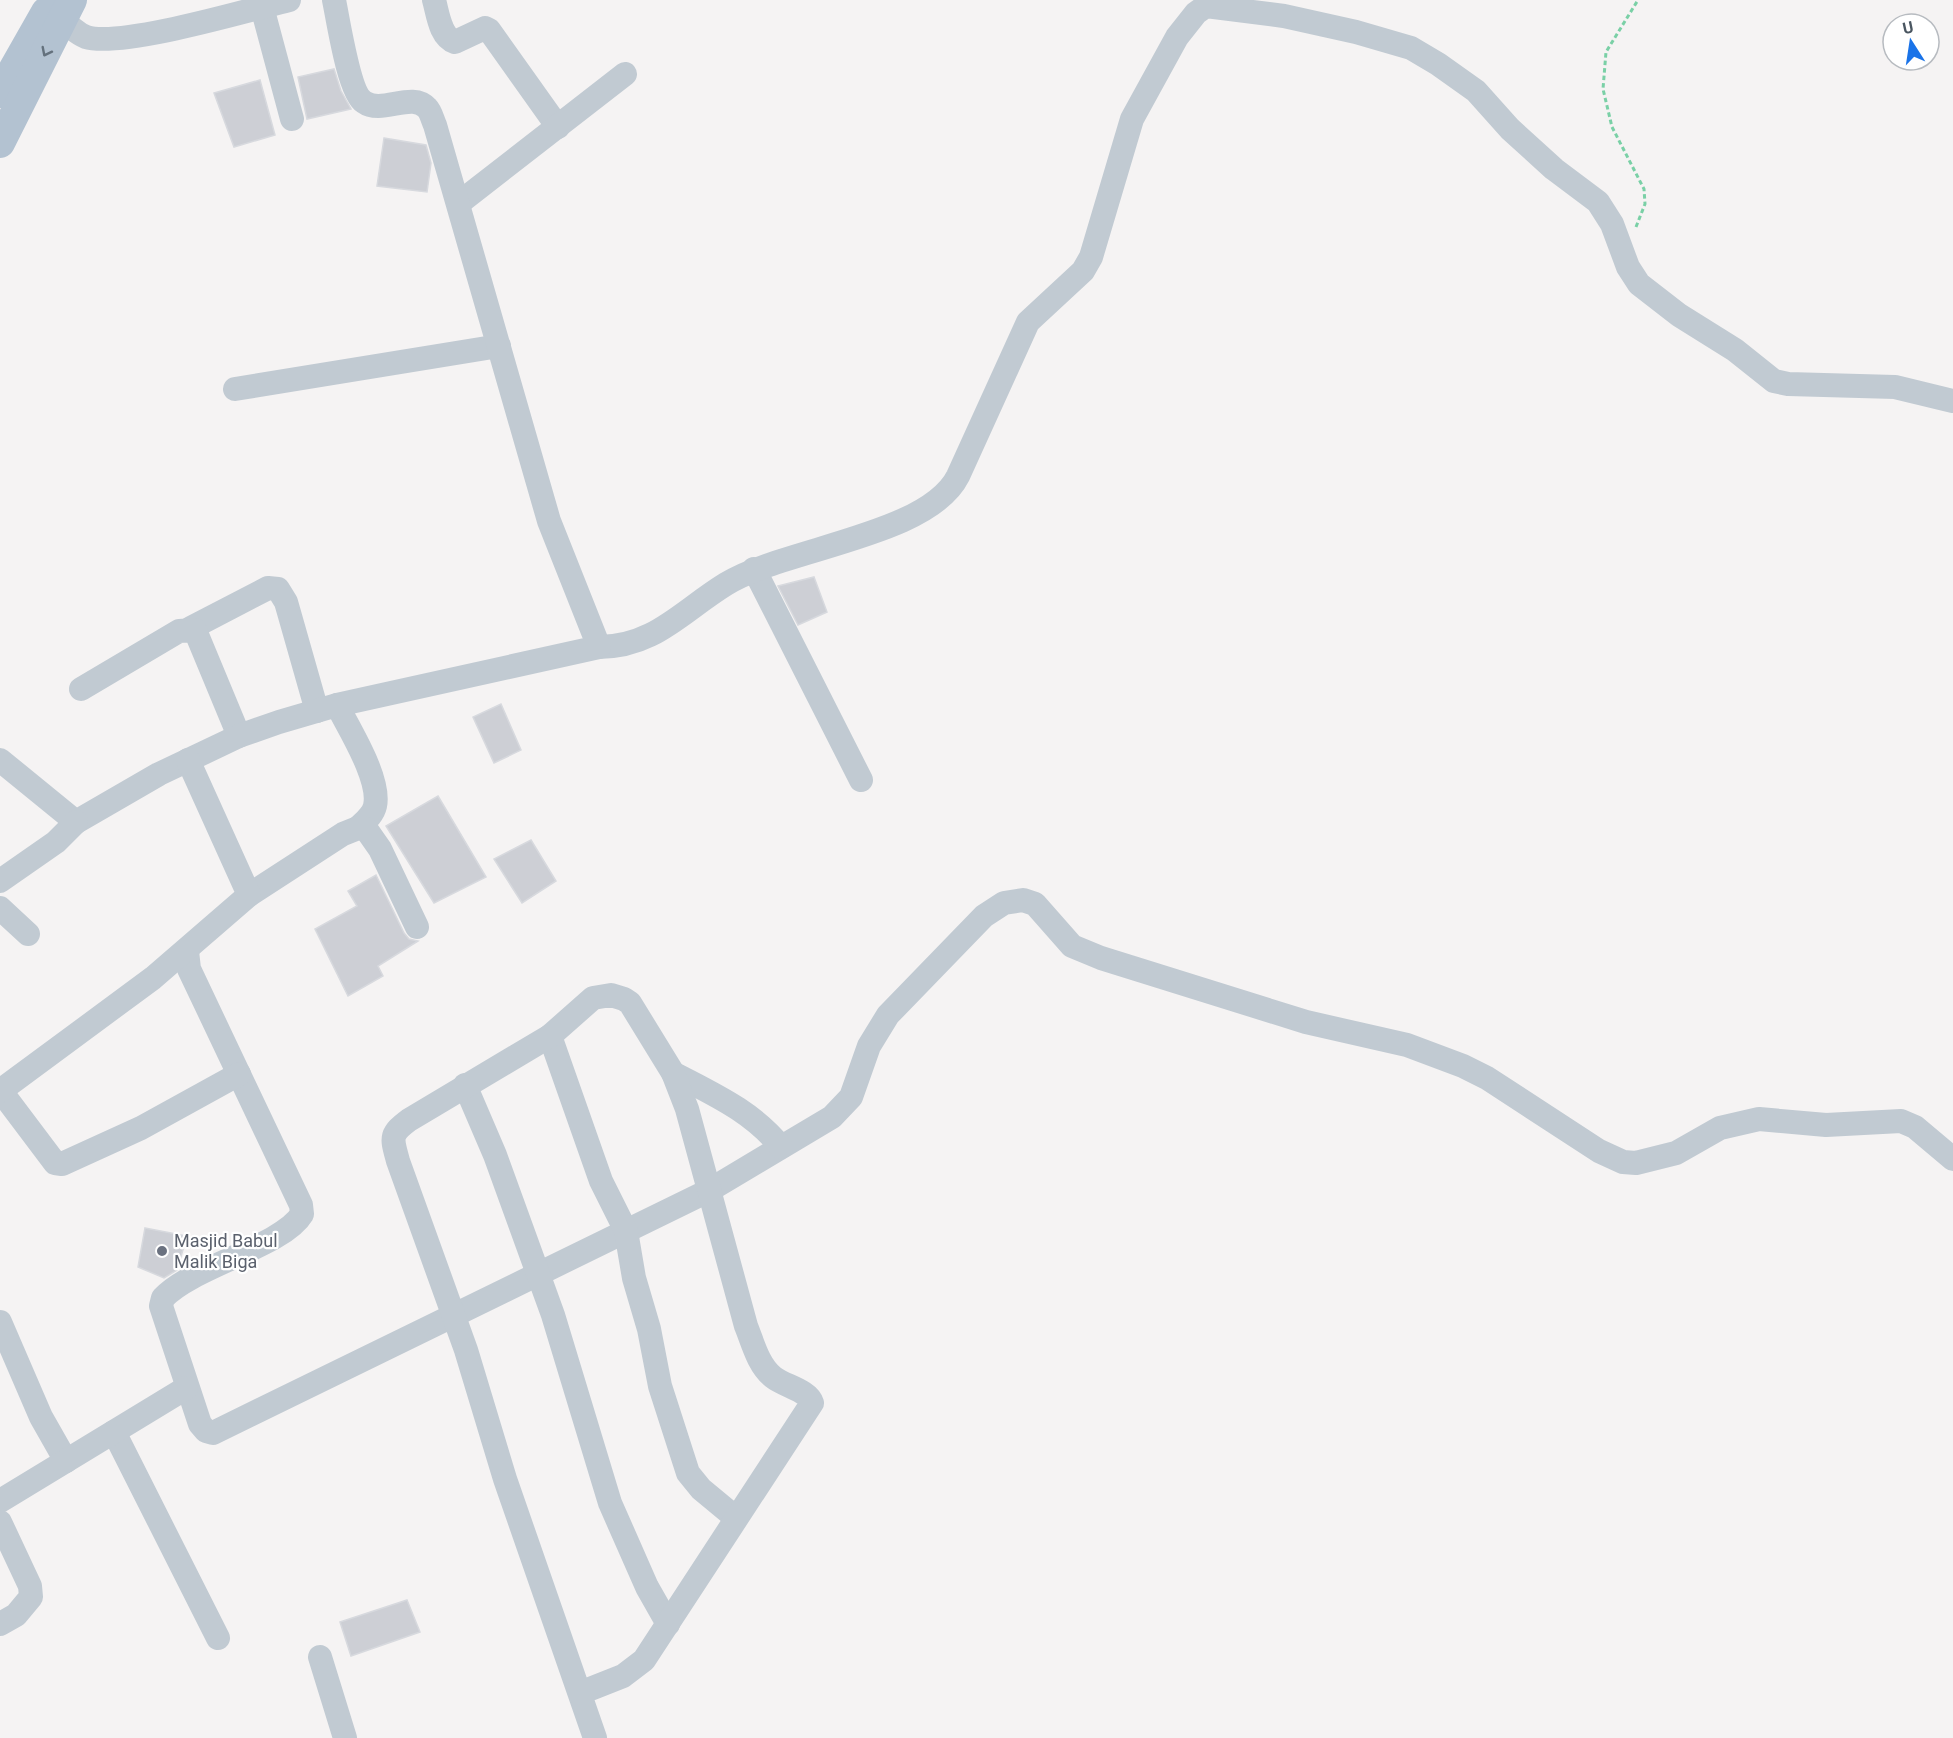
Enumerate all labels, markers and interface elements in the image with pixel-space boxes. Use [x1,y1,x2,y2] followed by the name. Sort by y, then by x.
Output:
[1881,12,1941,72] north arrow
[1901,17,1915,38] text: U
[42,46,53,56] one-way arrow
[174,1230,278,1272] place label: Masjid Babul Malik Biga
[155,1244,169,1258] marker: Masjid Babul Malik Biga

